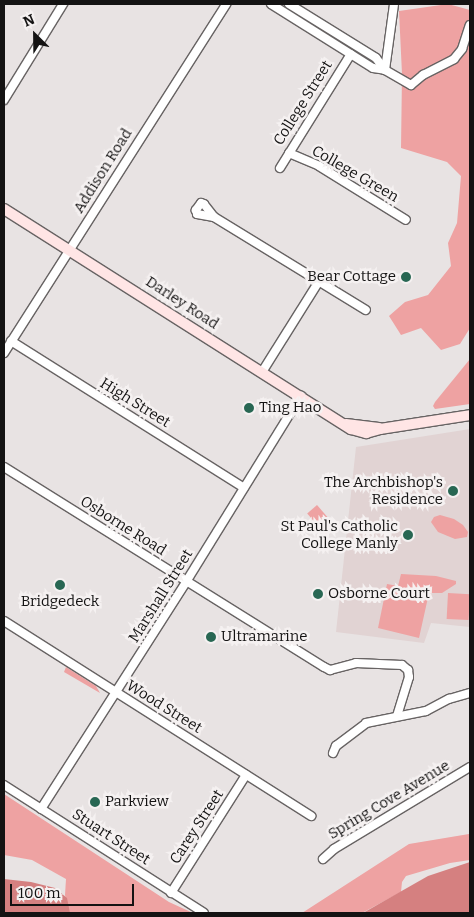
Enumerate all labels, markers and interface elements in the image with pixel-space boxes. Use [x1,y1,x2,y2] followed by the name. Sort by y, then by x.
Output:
[10,10,60,60] north arrow
[21,11,37,31] text: N
[270,57,336,149] street label: College Street
[70,125,136,217] street label: Addison Road
[308,142,402,206] street label: College Green
[307,268,396,286] place label: Bear Cottage
[400,271,412,283] marker: Bear Cottage
[142,273,222,333] street label: Darley Road
[97,374,173,432] street label: High Street
[259,399,321,417] place label: Ting Hao
[243,402,255,414] marker: Ting Hao
[324,473,443,508] place label: The Archbishop's Residence
[447,485,459,497] marker: The Archbishop's Residence
[77,492,169,560] street label: Osborne Road
[281,517,398,552] place label: St Paul's Catholic College Manly
[402,529,414,541] marker: St Paul's Catholic College Manly
[125,546,197,646] street label: Marshall Street
[54,579,66,591] marker: Bridgedeck
[328,585,430,603] place label: Osborne Court
[312,588,324,600] marker: Osborne Court
[21,593,99,611] place label: Bridgedeck
[221,628,308,646] place label: Ultramarine
[205,631,217,643] marker: Ultramarine
[123,677,205,737] street label: Wood Street
[325,757,453,843] street label: Spring Cove Avenue
[166,786,228,868] street label: Carey Street
[105,793,169,811] place label: Parkview
[89,796,101,808] marker: Parkview
[69,805,153,869] street label: Stuart Street
[12,874,136,906] scale bar
[18,884,61,902] text: 100 m

